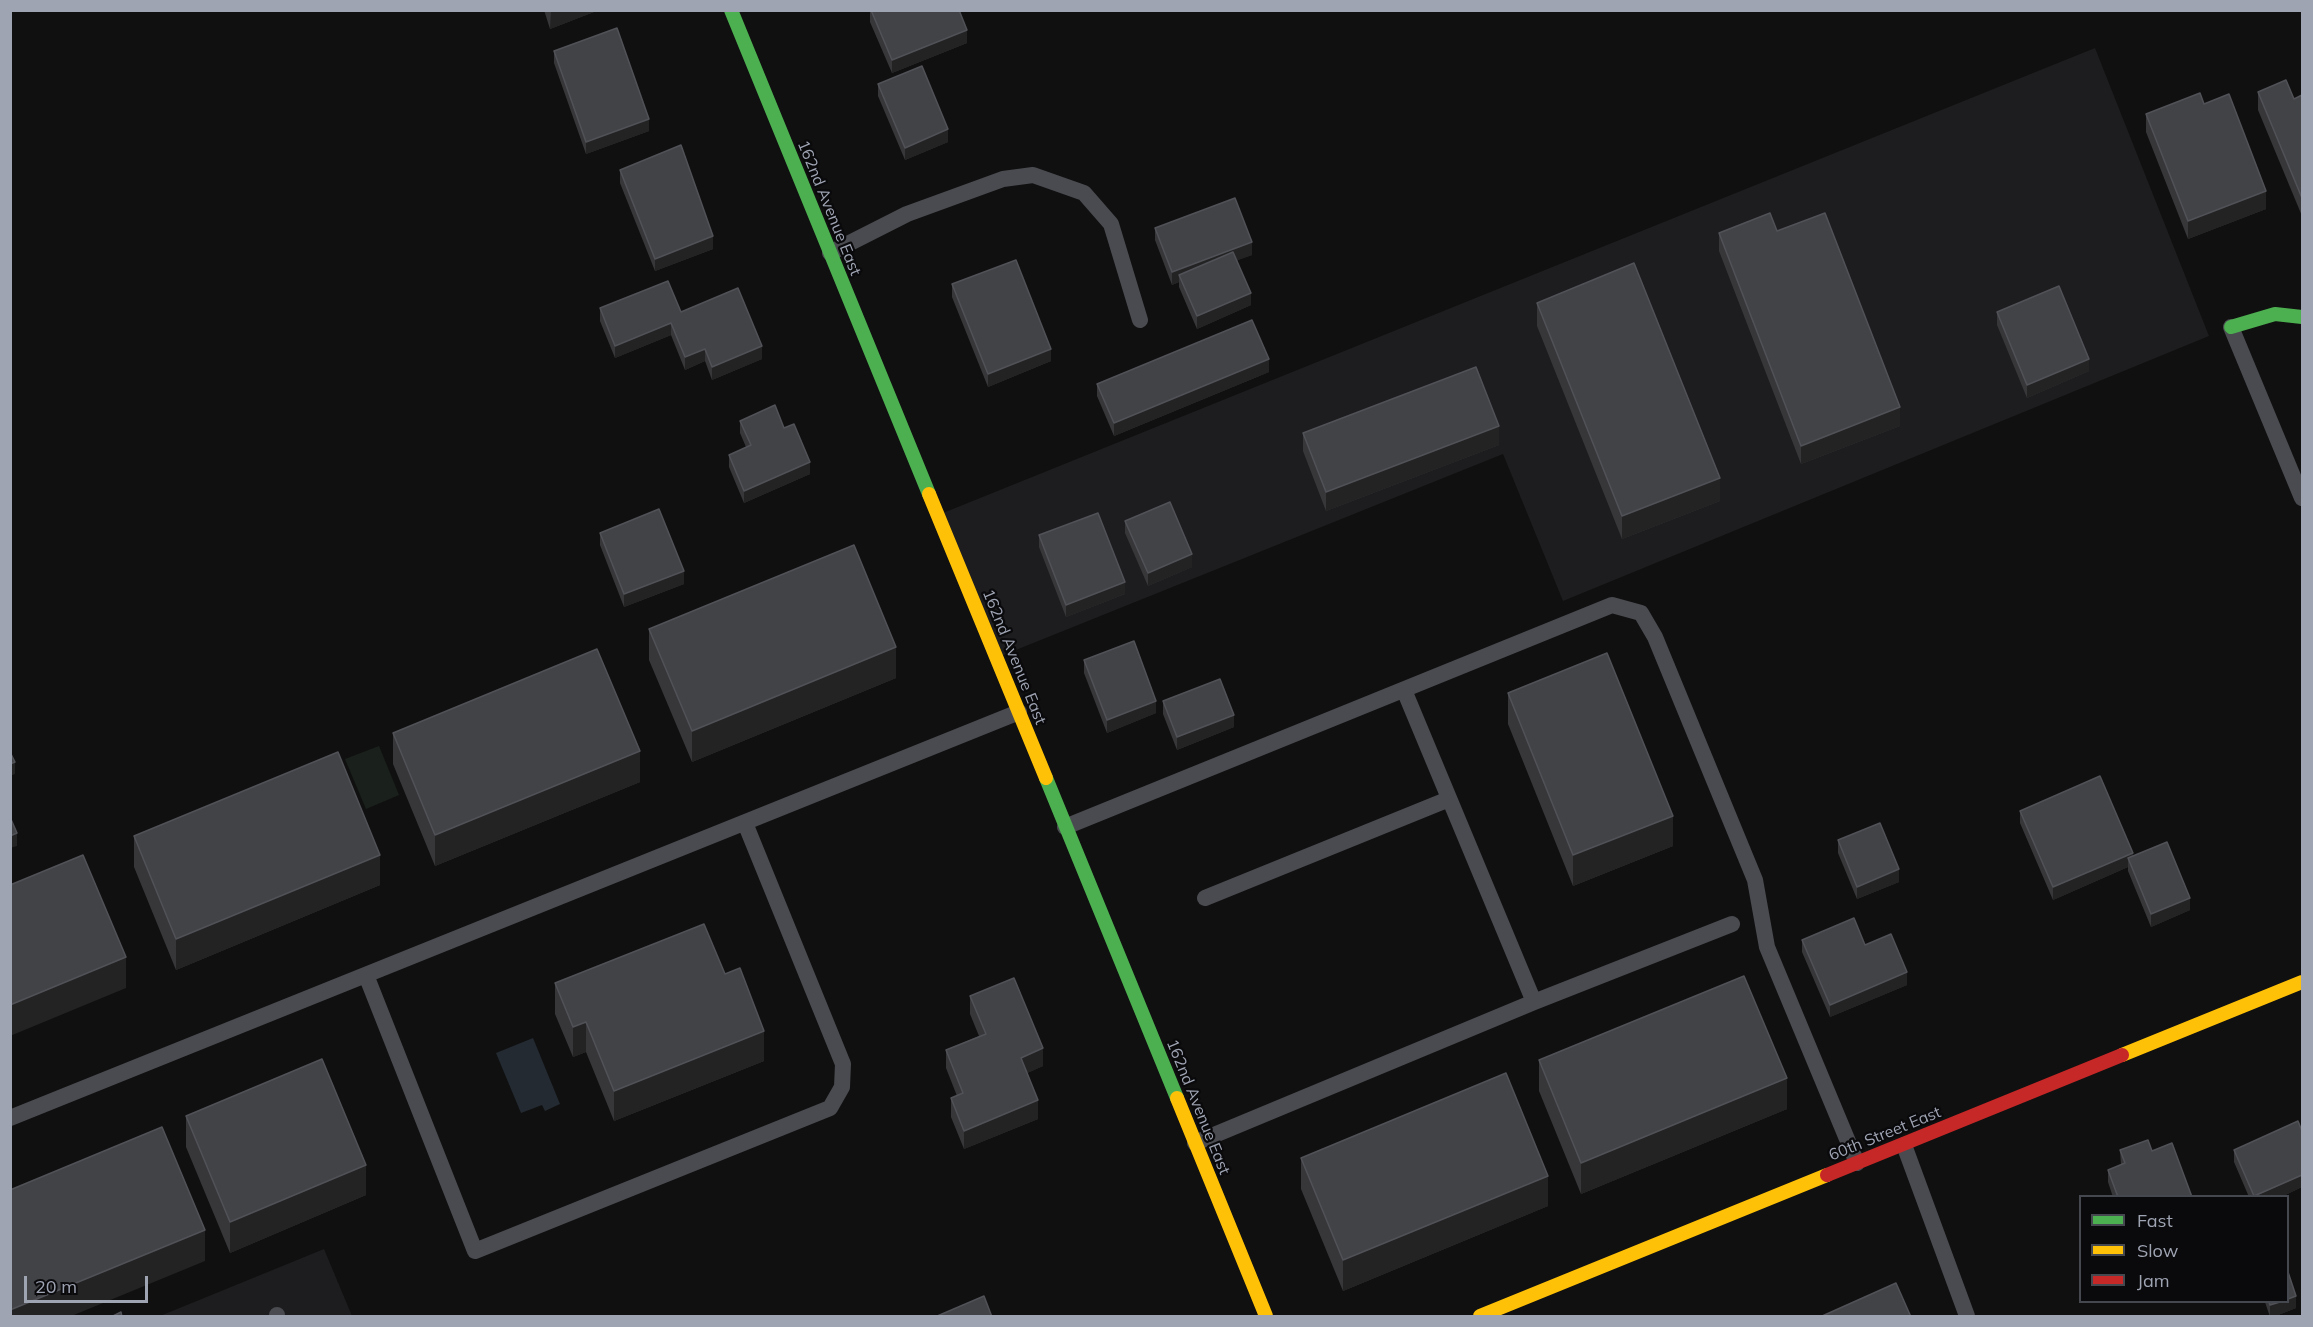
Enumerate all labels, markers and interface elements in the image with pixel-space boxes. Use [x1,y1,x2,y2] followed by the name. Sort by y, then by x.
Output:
[793,138,865,278] street label: 162nd Avenue East
[978,587,1050,727] street label: 162nd Avenue East
[1162,1037,1234,1177] street label: 162nd Avenue East
[1826,1103,1944,1165] street label: 60th Street East
[2079,1195,2289,1303] legend
[2137,1209,2173,1232] text: Fast
[2137,1239,2178,1262] text: Slow
[27,1264,152,1302] scale bar
[2137,1269,2170,1292] text: Jam
[35,1275,77,1298] text: 20 m

